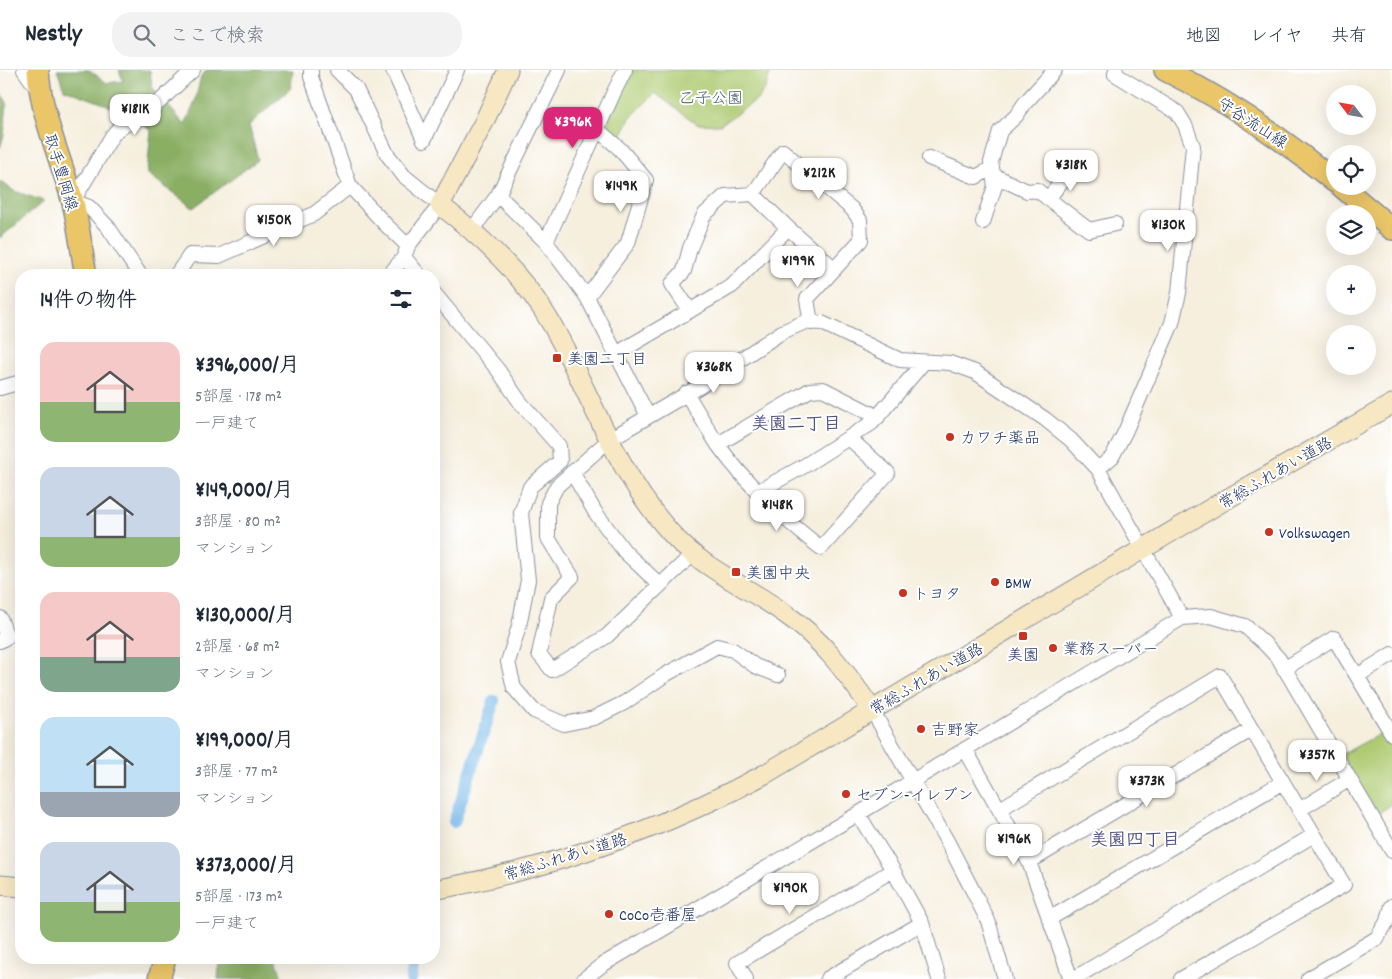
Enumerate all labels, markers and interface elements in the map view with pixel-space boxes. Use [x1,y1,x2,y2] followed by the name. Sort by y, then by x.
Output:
[112,12,462,57] search box
[25,18,82,52] text: Nestly
[130,21,158,49] icon: search
[170,24,265,51] text: ここで検索
[1186,25,1222,50] text: 地図
[1250,25,1303,50] text: レイヤ
[1331,25,1367,50] text: 共有
[1326,85,1376,135] north arrow
[1326,85,1376,375] map controls
[679,88,743,111] park label: 乙子公園
[100,93,170,136] pin: ¥181K
[1212,93,1291,156] street label: 守谷流山線
[121,98,149,121] text: ¥181K
[538,106,608,149] pin: ¥396K
[554,111,592,134] text: ¥396K
[37,131,82,214] street label: 取手豊岡線
[1326,145,1376,195] button: locate
[1036,150,1106,192] pin: ¥318K
[1055,154,1087,177] text: ¥318K
[784,158,854,200] pin: ¥212K
[803,162,835,185] text: ¥212K
[586,170,656,213] pin: ¥149K
[605,175,637,198] text: ¥149K
[239,204,309,247] pin: ¥150K
[1326,205,1376,255] button: layers
[257,209,291,232] text: ¥150K
[1133,210,1203,252] pin: ¥130K
[1151,214,1185,237] text: ¥130K
[763,246,833,288] pin: ¥199K
[781,250,815,273] text: ¥199K
[1326,265,1376,315] button: +
[387,285,415,313] icon: filters
[40,287,137,317] text: 14件の物件
[1326,325,1376,375] button: −
[567,349,647,372] place label: 美園二丁目
[195,352,300,382] text: ¥396,000/月
[551,352,563,364] marker: 美園二丁目
[679,352,749,394] pin: ¥368K
[696,356,732,379] text: ¥368K
[80,362,140,422] icon: home
[195,386,282,409] text: 5部屋 · 178 m²
[195,413,259,436] text: 一戸建て
[751,413,841,438] district label: 美園二丁目
[960,428,1040,451] place label: カワチ薬品
[944,431,956,443] marker: カワチ薬品
[1215,432,1337,516] street label: 常総ふれあい道路
[195,477,293,507] text: ¥149,000/月
[80,487,140,547] icon: home
[742,490,812,532] pin: ¥148K
[761,494,793,517] text: ¥148K
[195,511,281,534] text: 3部屋 · 80 m²
[1279,523,1350,546] place label: Volkswagen
[1263,526,1275,538] marker: Volkswagen
[195,538,274,561] text: マンション
[746,563,810,586] place label: 美園中央
[730,566,742,578] marker: 美園中央
[1005,573,1032,596] place label: BMW
[989,576,1001,588] marker: BMW
[913,584,961,607] place label: トヨタ
[897,587,909,599] marker: トヨタ
[195,602,296,632] text: ¥130,000/月
[80,612,140,672] icon: home
[1017,630,1029,642] marker: 美園
[195,636,280,659] text: 2部屋 · 68 m²
[866,638,988,722] street label: 常総ふれあい道路
[1063,639,1158,662] place label: 業務スーパー
[1047,642,1059,654] marker: 業務スーパー
[1007,645,1039,668] place label: 美園
[195,663,274,686] text: マンション
[931,720,979,743] place label: 吉野家
[915,723,927,735] marker: 吉野家
[195,727,294,757] text: ¥199,000/月
[80,737,140,797] icon: home
[1282,740,1352,782] pin: ¥357K
[1299,744,1335,767] text: ¥357K
[195,761,278,784] text: 3部屋 · 77 m²
[1112,766,1182,808] pin: ¥373K
[1129,770,1165,793] text: ¥373K
[856,785,973,808] place label: セブン-イレブン
[195,788,274,811] text: マンション
[840,788,852,800] marker: セブン-イレブン
[979,824,1049,866] pin: ¥196K
[997,828,1031,851] text: ¥196K
[501,829,630,888] street label: 常総ふれあい道路
[1090,829,1180,854] district label: 美園四丁目
[195,852,297,882] text: ¥373,000/月
[80,862,140,922] icon: home
[755,872,825,915] pin: ¥190K
[773,877,807,900] text: ¥190K
[195,886,283,909] text: 5部屋 · 173 m²
[619,905,697,928] place label: CoCo壱番屋
[603,908,615,920] marker: CoCo壱番屋
[195,913,259,936] text: 一戸建て

